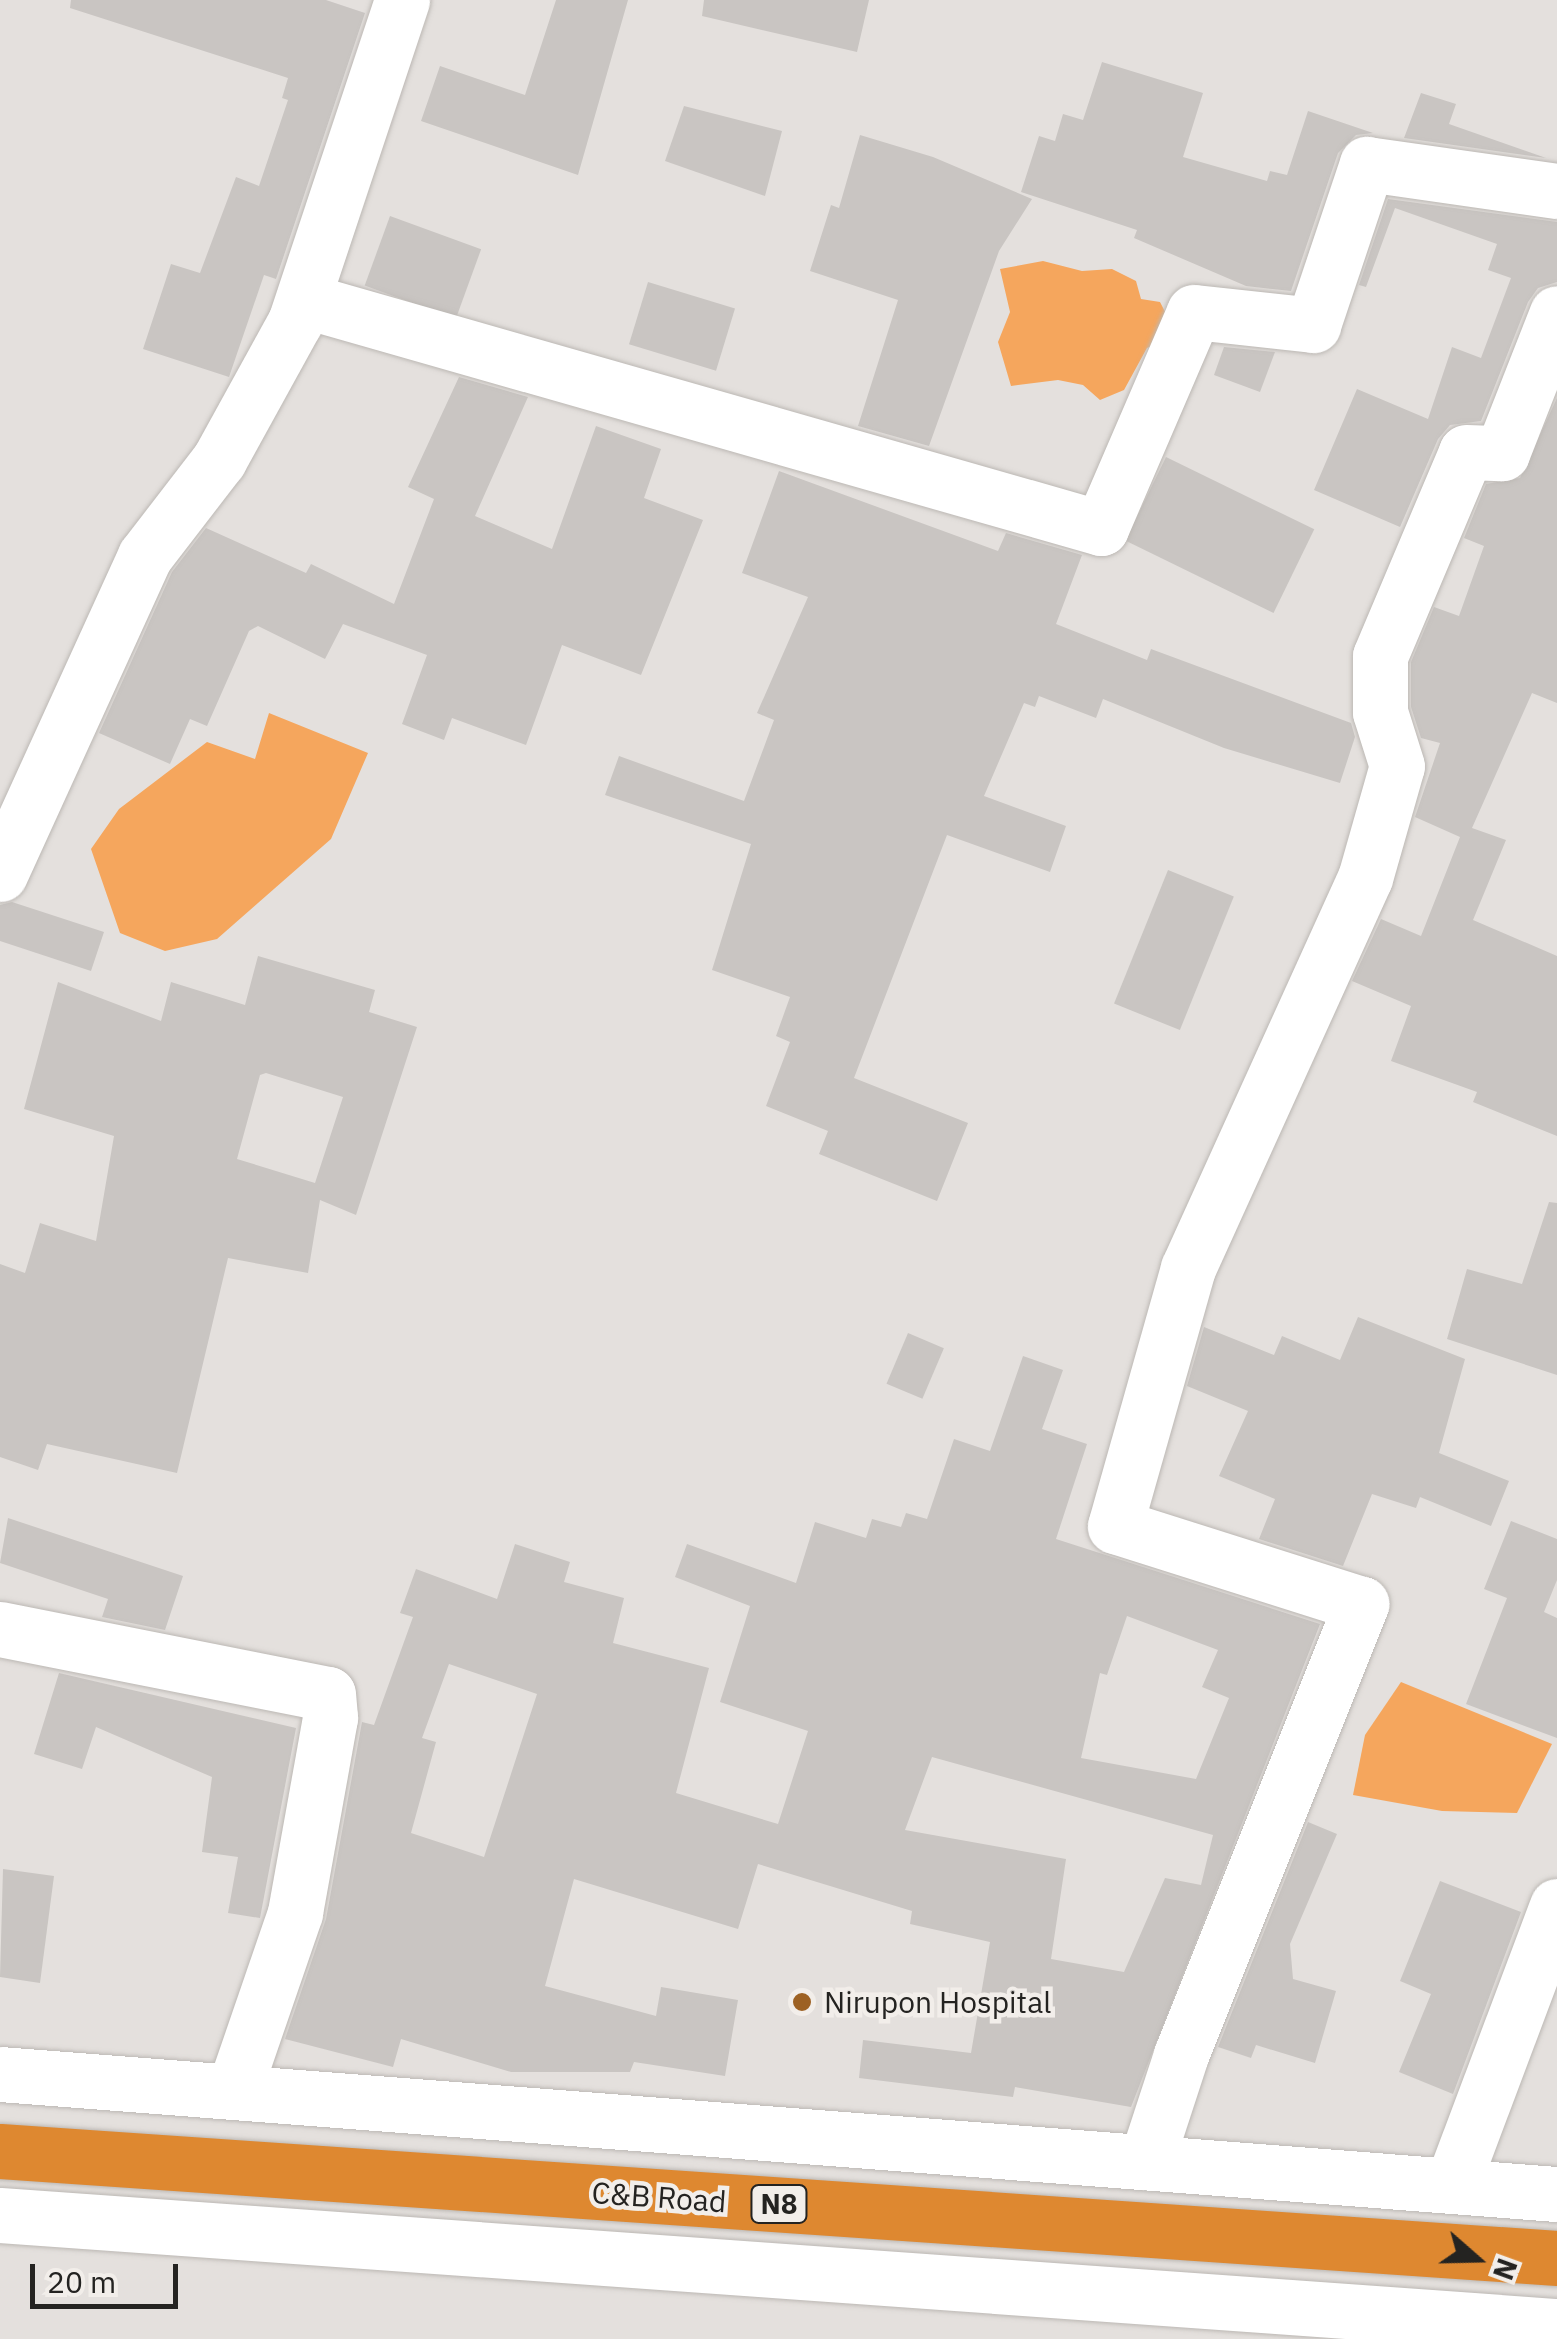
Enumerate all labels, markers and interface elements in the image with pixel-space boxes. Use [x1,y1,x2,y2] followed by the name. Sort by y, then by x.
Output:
[824,1984,1051,2020] place label: Nirupon Hospital
[789,1989,815,2015] marker: Nirupon Hospital
[590,2174,728,2220] street label: C&B Road
[749,2181,809,2227] road number: N8
[1427,2209,1527,2309] north arrow
[35,2244,182,2306] scale bar
[1485,2254,1527,2285] text: N
[47,2262,116,2301] text: 20 m

